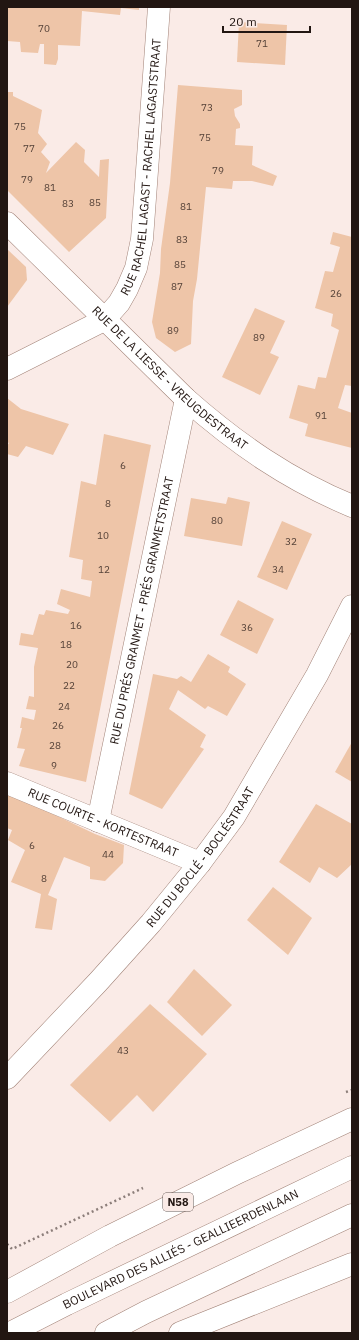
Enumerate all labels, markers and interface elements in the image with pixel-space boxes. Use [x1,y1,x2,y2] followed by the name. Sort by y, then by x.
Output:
[223,8,310,34] scale bar
[229,14,257,29] text: 20 m
[38,22,50,35] house number: 70
[256,37,268,50] house number: 71
[117,38,164,298] street label: RUE RACHEL LAGAST - RACHEL LAGASTSTRAAT
[201,101,213,114] house number: 73
[14,120,26,133] house number: 75
[199,131,211,144] house number: 75
[23,142,35,155] house number: 77
[212,164,224,177] house number: 79
[21,173,33,186] house number: 79
[44,181,56,194] house number: 81
[89,196,101,209] house number: 85
[62,197,74,210] house number: 83
[180,200,192,213] house number: 81
[176,233,188,246] house number: 83
[174,258,186,271] house number: 85
[171,280,183,293] house number: 87
[330,287,342,300] house number: 26
[89,303,251,453] street label: RUE DE LA LIESSE - VREUGDESTRAAT
[167,324,179,337] house number: 89
[253,331,265,344] house number: 89
[315,409,327,422] house number: 91
[120,459,126,472] house number: 6
[106,475,177,746] street label: RUE DU PRÉS GRANMET - PRÉS GRANMETSTRAAT
[105,497,111,510] house number: 8
[211,514,223,527] house number: 80
[97,529,109,542] house number: 10
[285,535,297,548] house number: 32
[98,563,110,576] house number: 12
[272,563,284,576] house number: 34
[70,619,82,632] house number: 16
[241,621,253,634] house number: 36
[60,638,72,651] house number: 18
[66,658,78,671] house number: 20
[63,679,75,692] house number: 22
[58,700,70,713] house number: 24
[52,719,64,732] house number: 26
[49,739,61,752] house number: 28
[51,759,57,772] house number: 9
[143,784,257,930] street label: RUE DU BOCLÉ - BOCLÉSTRAAT
[26,785,181,860] street label: RUE COURTE - KORTESTRAAT
[29,839,35,852] house number: 6
[102,848,114,861] house number: 44
[41,872,47,885] house number: 8
[117,1044,129,1057] house number: 43
[60,1186,301,1312] street label: BOULEVARD DES ALLIÉS - GEALLIEERDENLAAN
[163,1193,193,1211] road number: N58

